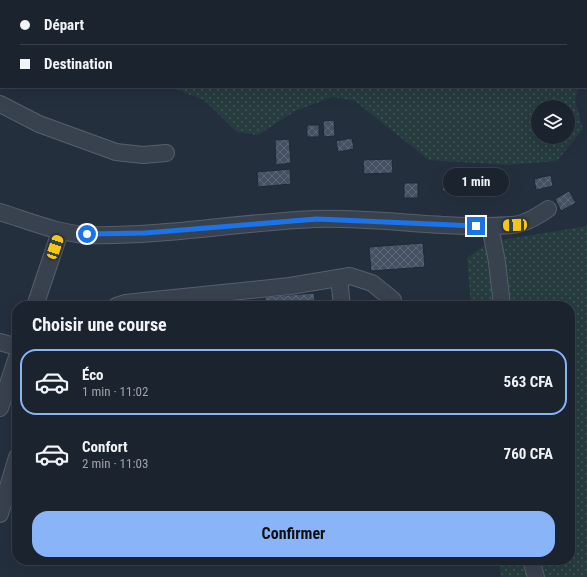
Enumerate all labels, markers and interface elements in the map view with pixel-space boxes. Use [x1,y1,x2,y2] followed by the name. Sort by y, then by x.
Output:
[44,16,84,34] text: Départ
[44,55,113,73] text: Destination
[531,100,575,144] map controls
[531,100,575,144] button: layers
[443,168,509,196] callout: 1 min
[462,174,490,189] text: 1 min
[467,217,485,235] route end
[503,219,527,231] car
[78,225,96,243] route start
[45,234,65,260] car
[32,314,167,335] text: Choisir une course
[34,364,70,400] icon: car
[82,366,104,384] text: Éco
[504,373,553,391] text: 563 CFA
[82,384,148,399] text: 1 min · 11:02
[34,436,70,472] icon: car
[82,438,128,456] text: Confort
[504,445,553,463] text: 760 CFA
[82,456,148,471] text: 2 min · 11:03
[32,511,555,557] button: Confirmer

